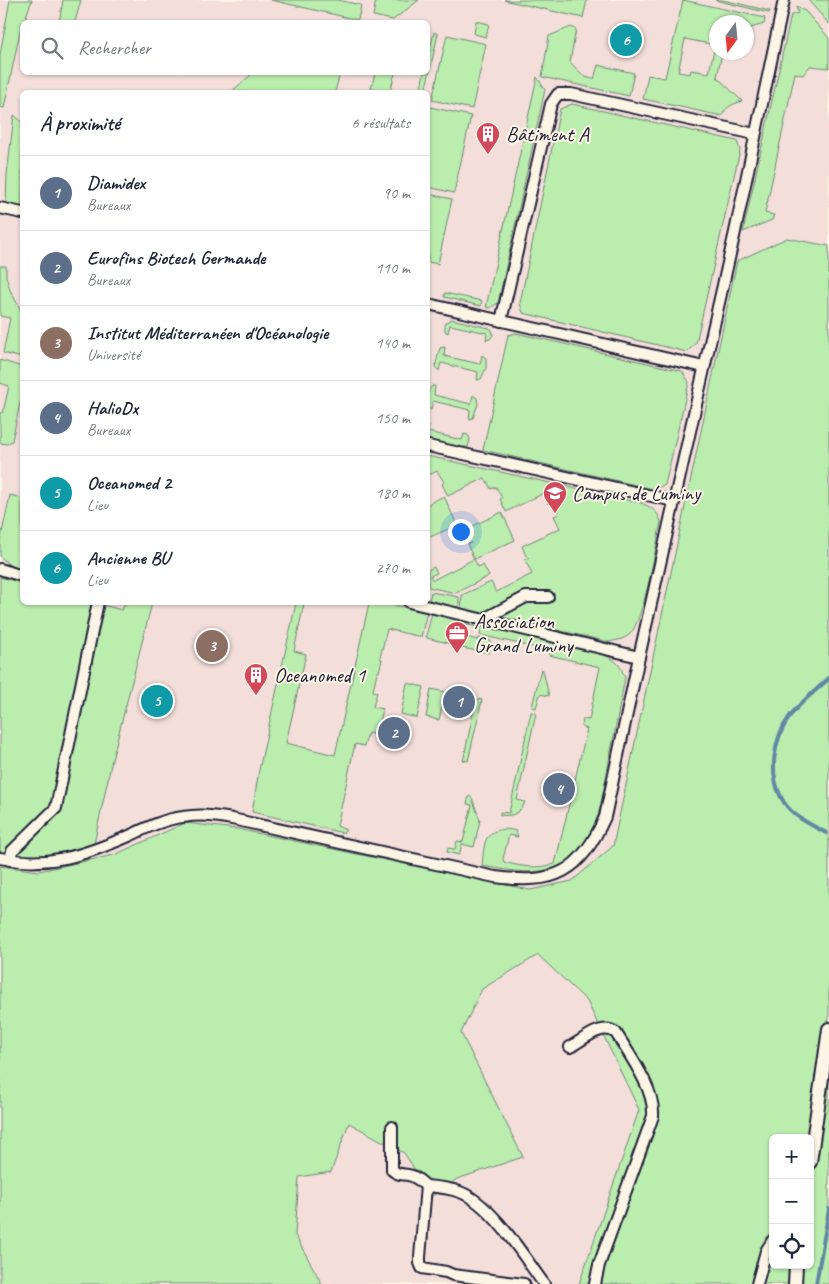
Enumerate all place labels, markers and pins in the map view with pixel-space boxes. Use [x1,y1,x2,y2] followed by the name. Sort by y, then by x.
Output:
[610,21,642,59] pin: 6
[475,121,501,155] building icon: Bâtiment A
[506,121,590,147] place label: Bâtiment A
[542,480,568,514] school or university icon: Campus de Luminy
[572,480,702,506] place label: Campus de Luminy
[474,608,574,658] place label: Association Grand Luminy
[444,620,470,654] office icon: Association Grand Luminy
[196,627,228,665] pin: 3
[243,662,269,696] building icon: Oceanomed 1
[274,662,367,688] place label: Oceanomed 1
[141,682,173,720] pin: 5
[443,683,475,721] pin: 1
[378,714,410,752] pin: 2
[543,770,575,808] pin: 4

